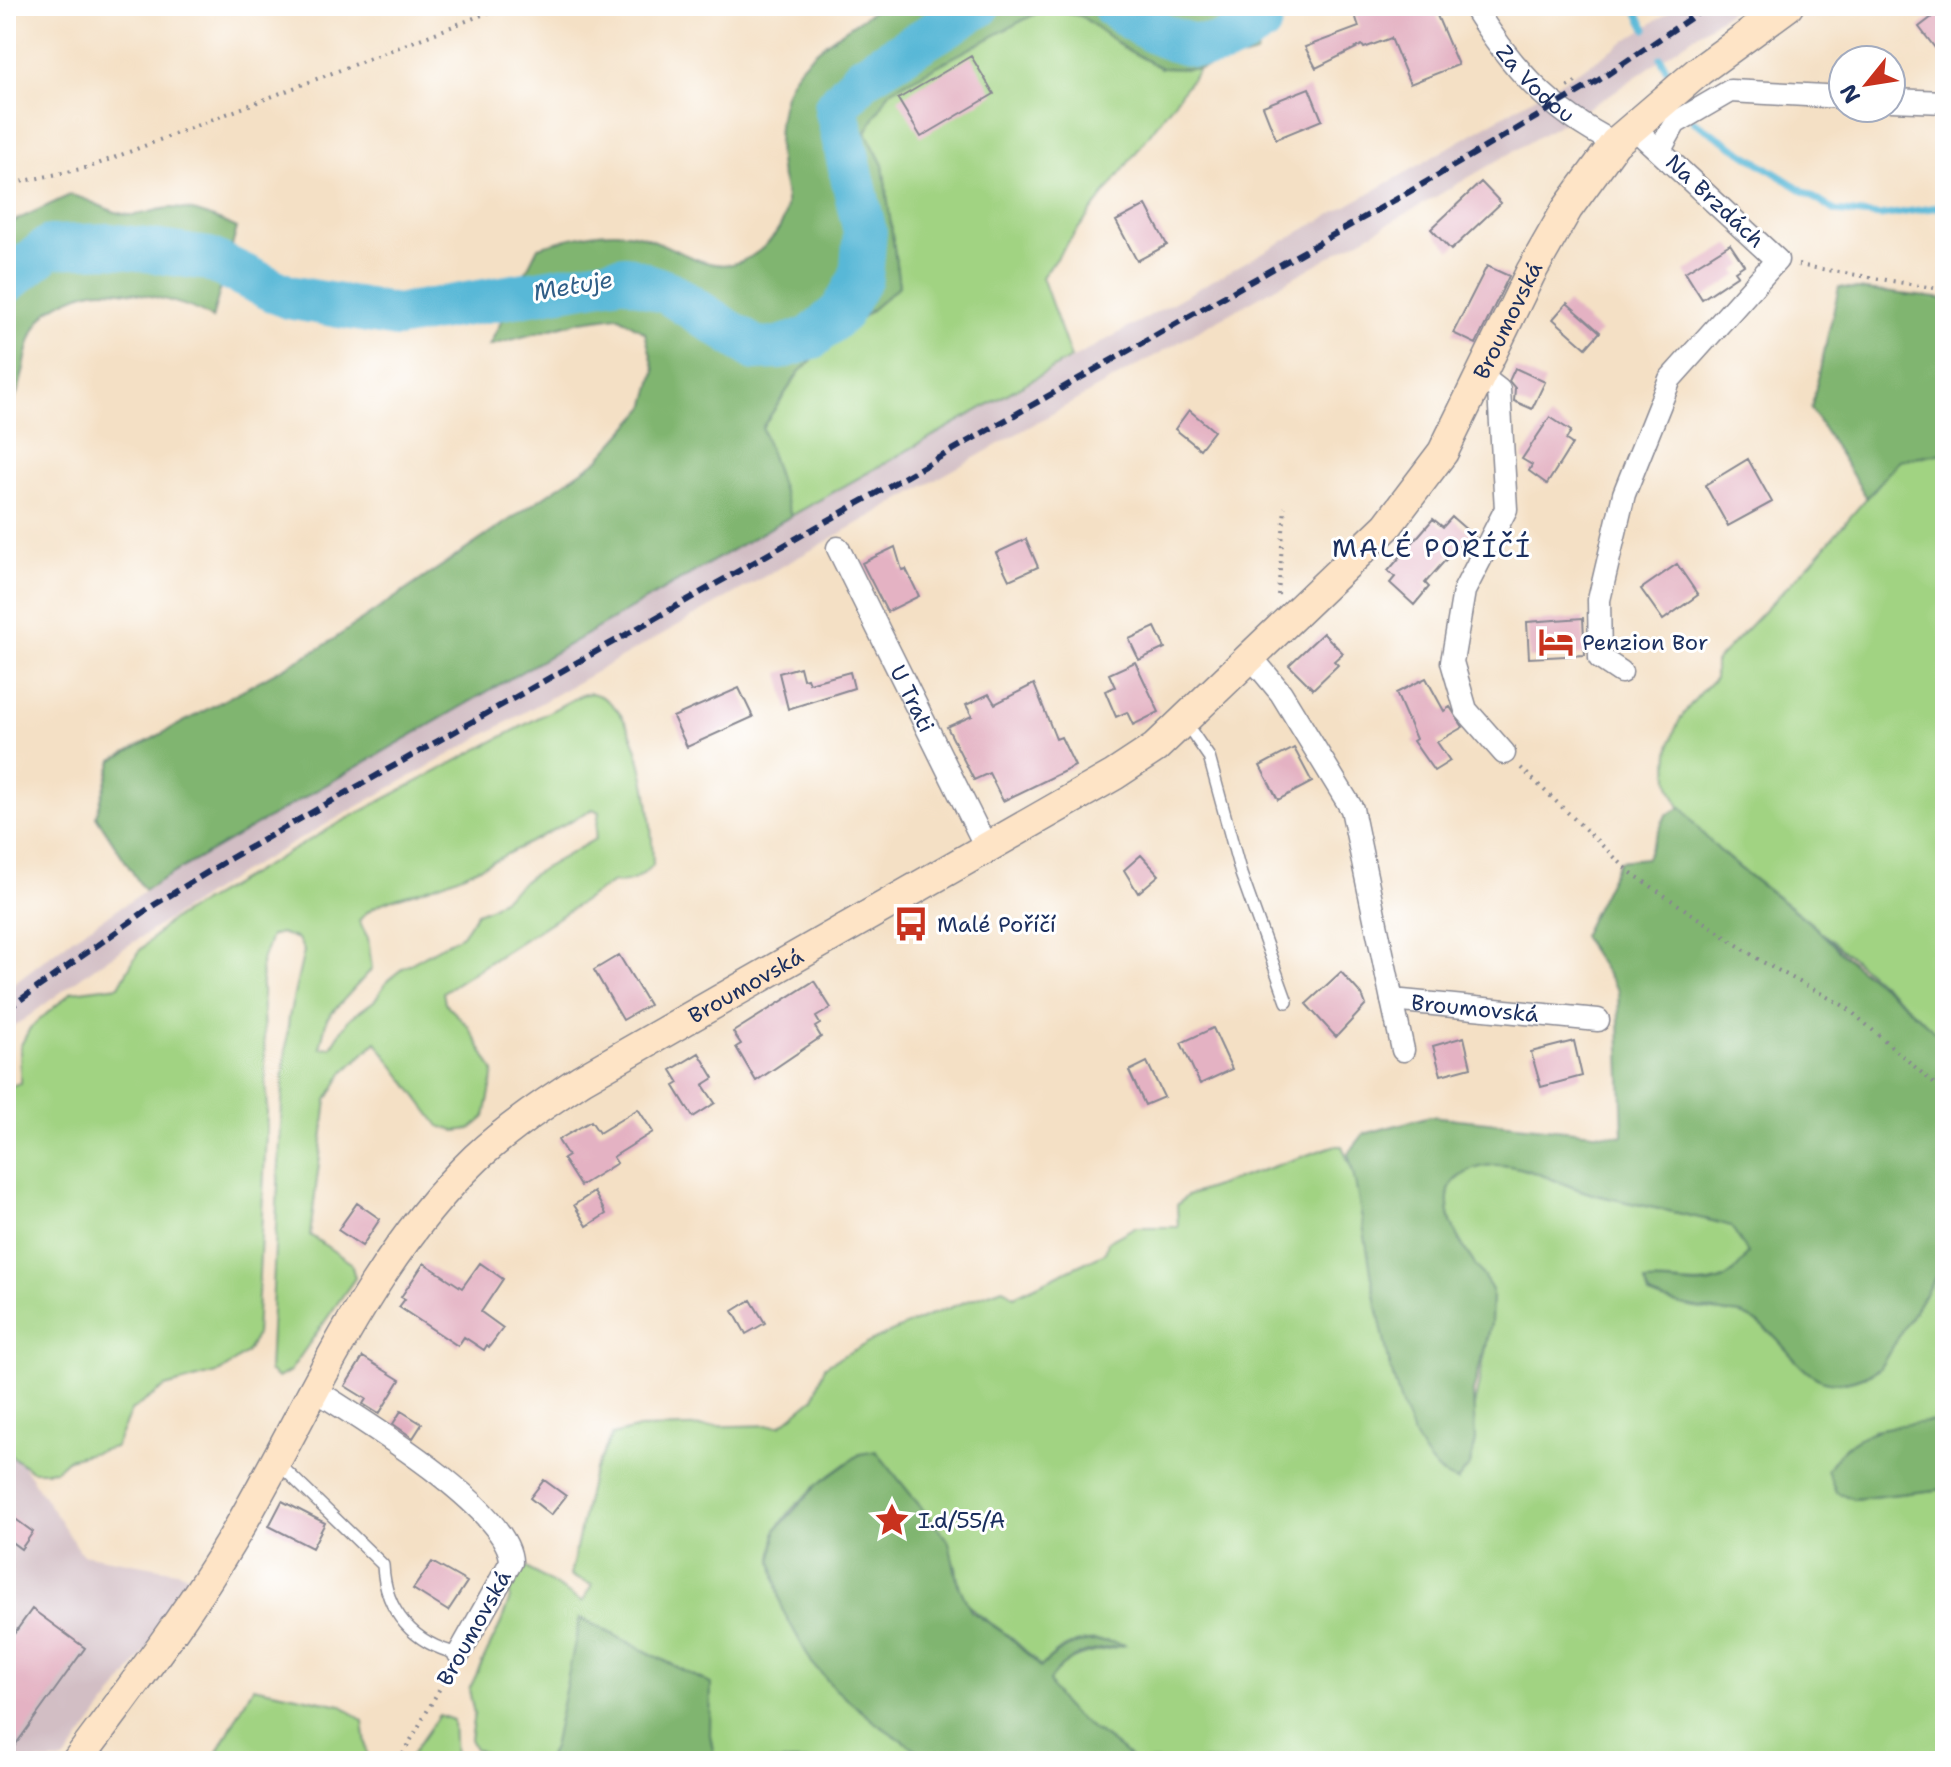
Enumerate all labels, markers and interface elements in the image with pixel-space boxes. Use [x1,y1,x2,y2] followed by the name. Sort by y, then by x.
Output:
[1490,38,1581,129] street label: Za Vodou
[1827,44,1907,124] north arrow
[1833,79,1867,109] text: N
[1659,148,1771,254] street label: Na Brzdách
[1466,256,1549,384] street label: Broumovská
[531,263,615,309] water label: Metuje
[1332,530,1532,565] district label: MALÉ POŘÍČÍ
[1537,623,1575,661] hotel icon: Penzion Bor
[1582,628,1708,657] place label: Penzion Bor
[884,660,941,737] street label: U Trati
[892,905,930,943] bus stop icon: Malé Poříčí
[937,910,1056,939] place label: Malé Poříčí
[683,941,809,1030] street label: Broumovská
[1410,987,1540,1029] street label: Broumovská
[873,1501,911,1539] place icon: I.d/55/A
[918,1506,1005,1535] place label: I.d/55/A
[430,1565,518,1691] street label: Broumovská

